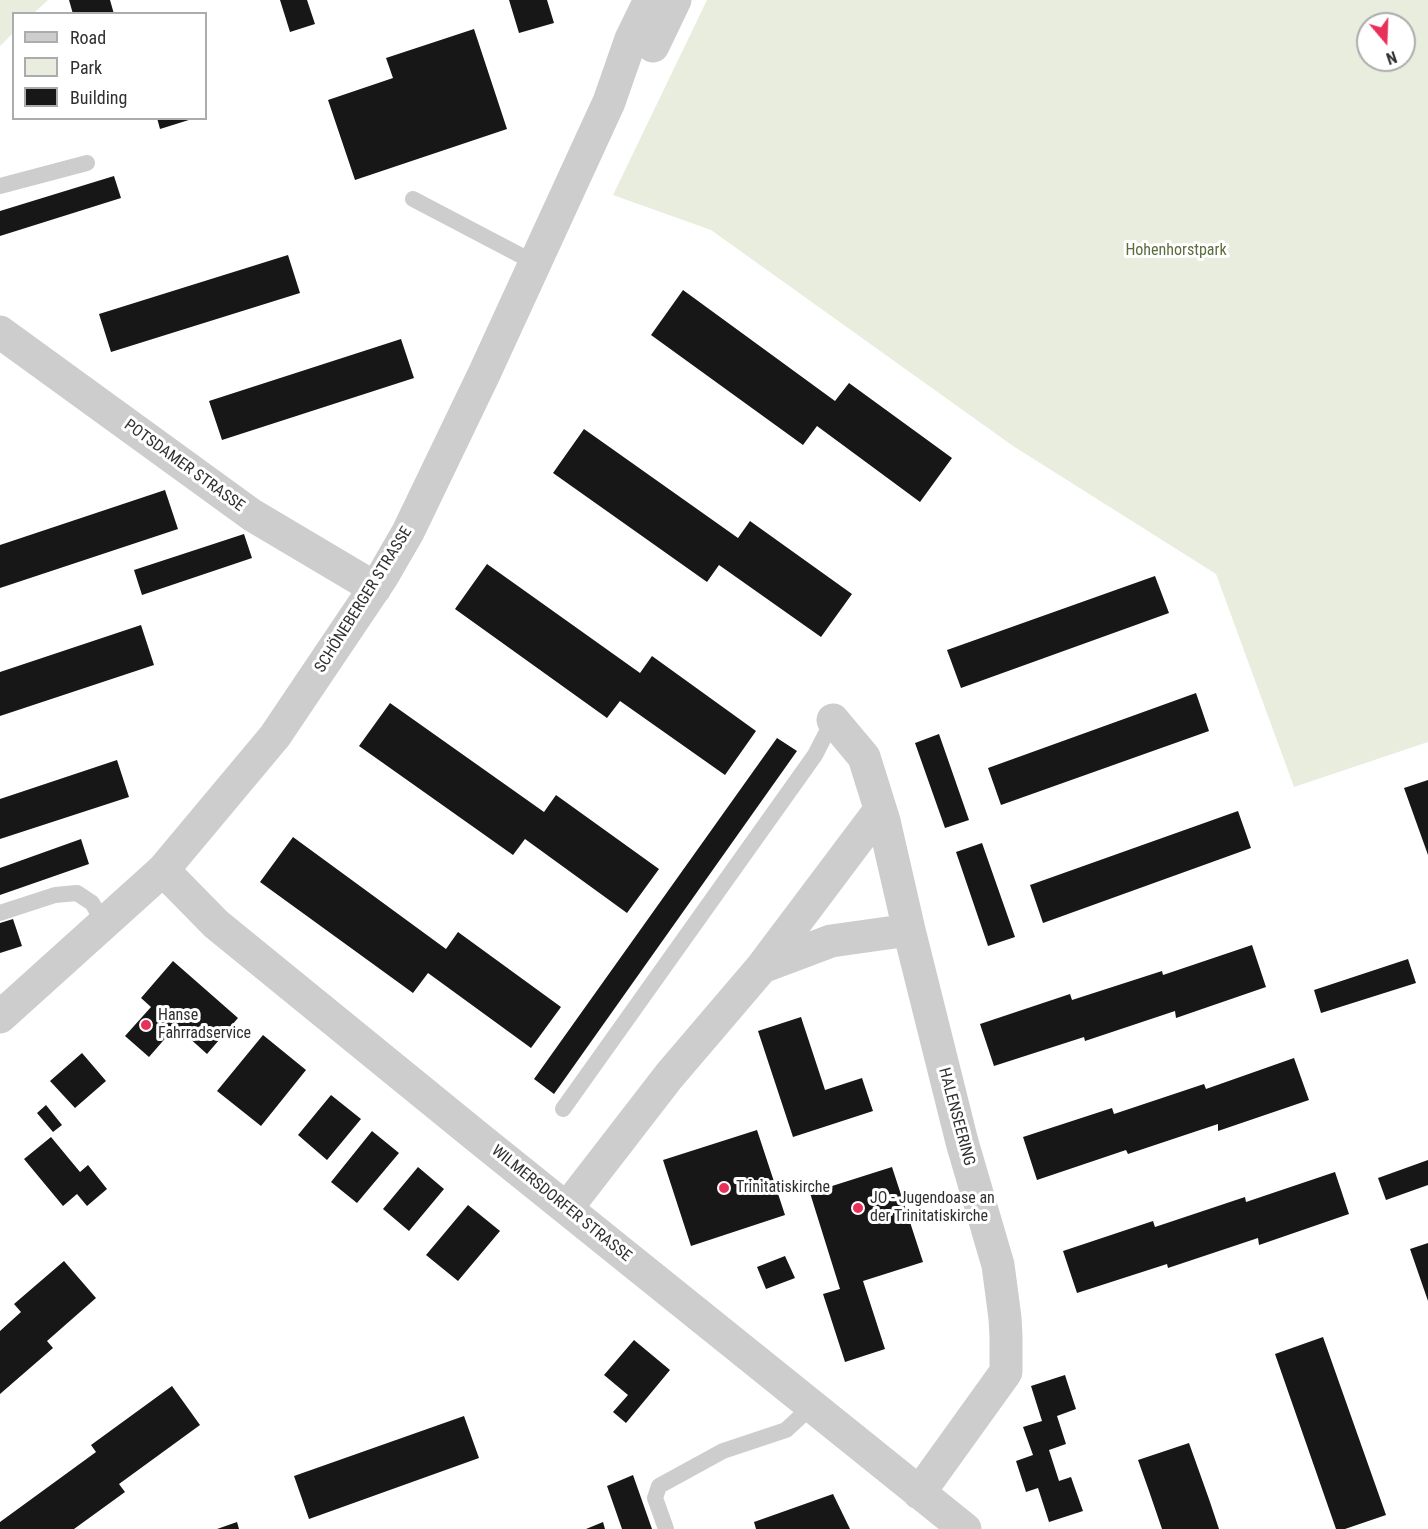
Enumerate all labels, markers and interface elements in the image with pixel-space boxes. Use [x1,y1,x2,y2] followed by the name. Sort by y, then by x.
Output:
[12,12,207,120] legend
[1356,12,1416,72] north arrow
[70,27,106,48] text: Road
[1384,47,1399,68] text: N
[70,57,102,78] text: Park
[70,87,127,108] text: Building
[1125,241,1227,261] park label: Hohenhorstpark
[120,416,248,516] street label: POTSDAMER STRASSE
[311,524,417,676] street label: SCHÖNEBERGER STRASSE
[158,1006,251,1044] place label: Hanse Fahrradservice
[139,1018,153,1032] marker: Hanse Fahrradservice
[934,1066,978,1168] street label: HALENSEERING
[487,1142,635,1266] street label: WILMERSDORFER STRASSE
[736,1178,830,1198] place label: Trinitatiskirche
[717,1181,731,1195] marker: Trinitatiskirche
[870,1189,995,1227] place label: JO - Jugendoase an der Trinitatiskirche
[851,1201,865,1215] marker: JO - Jugendoase an der Trinitatiskirche

